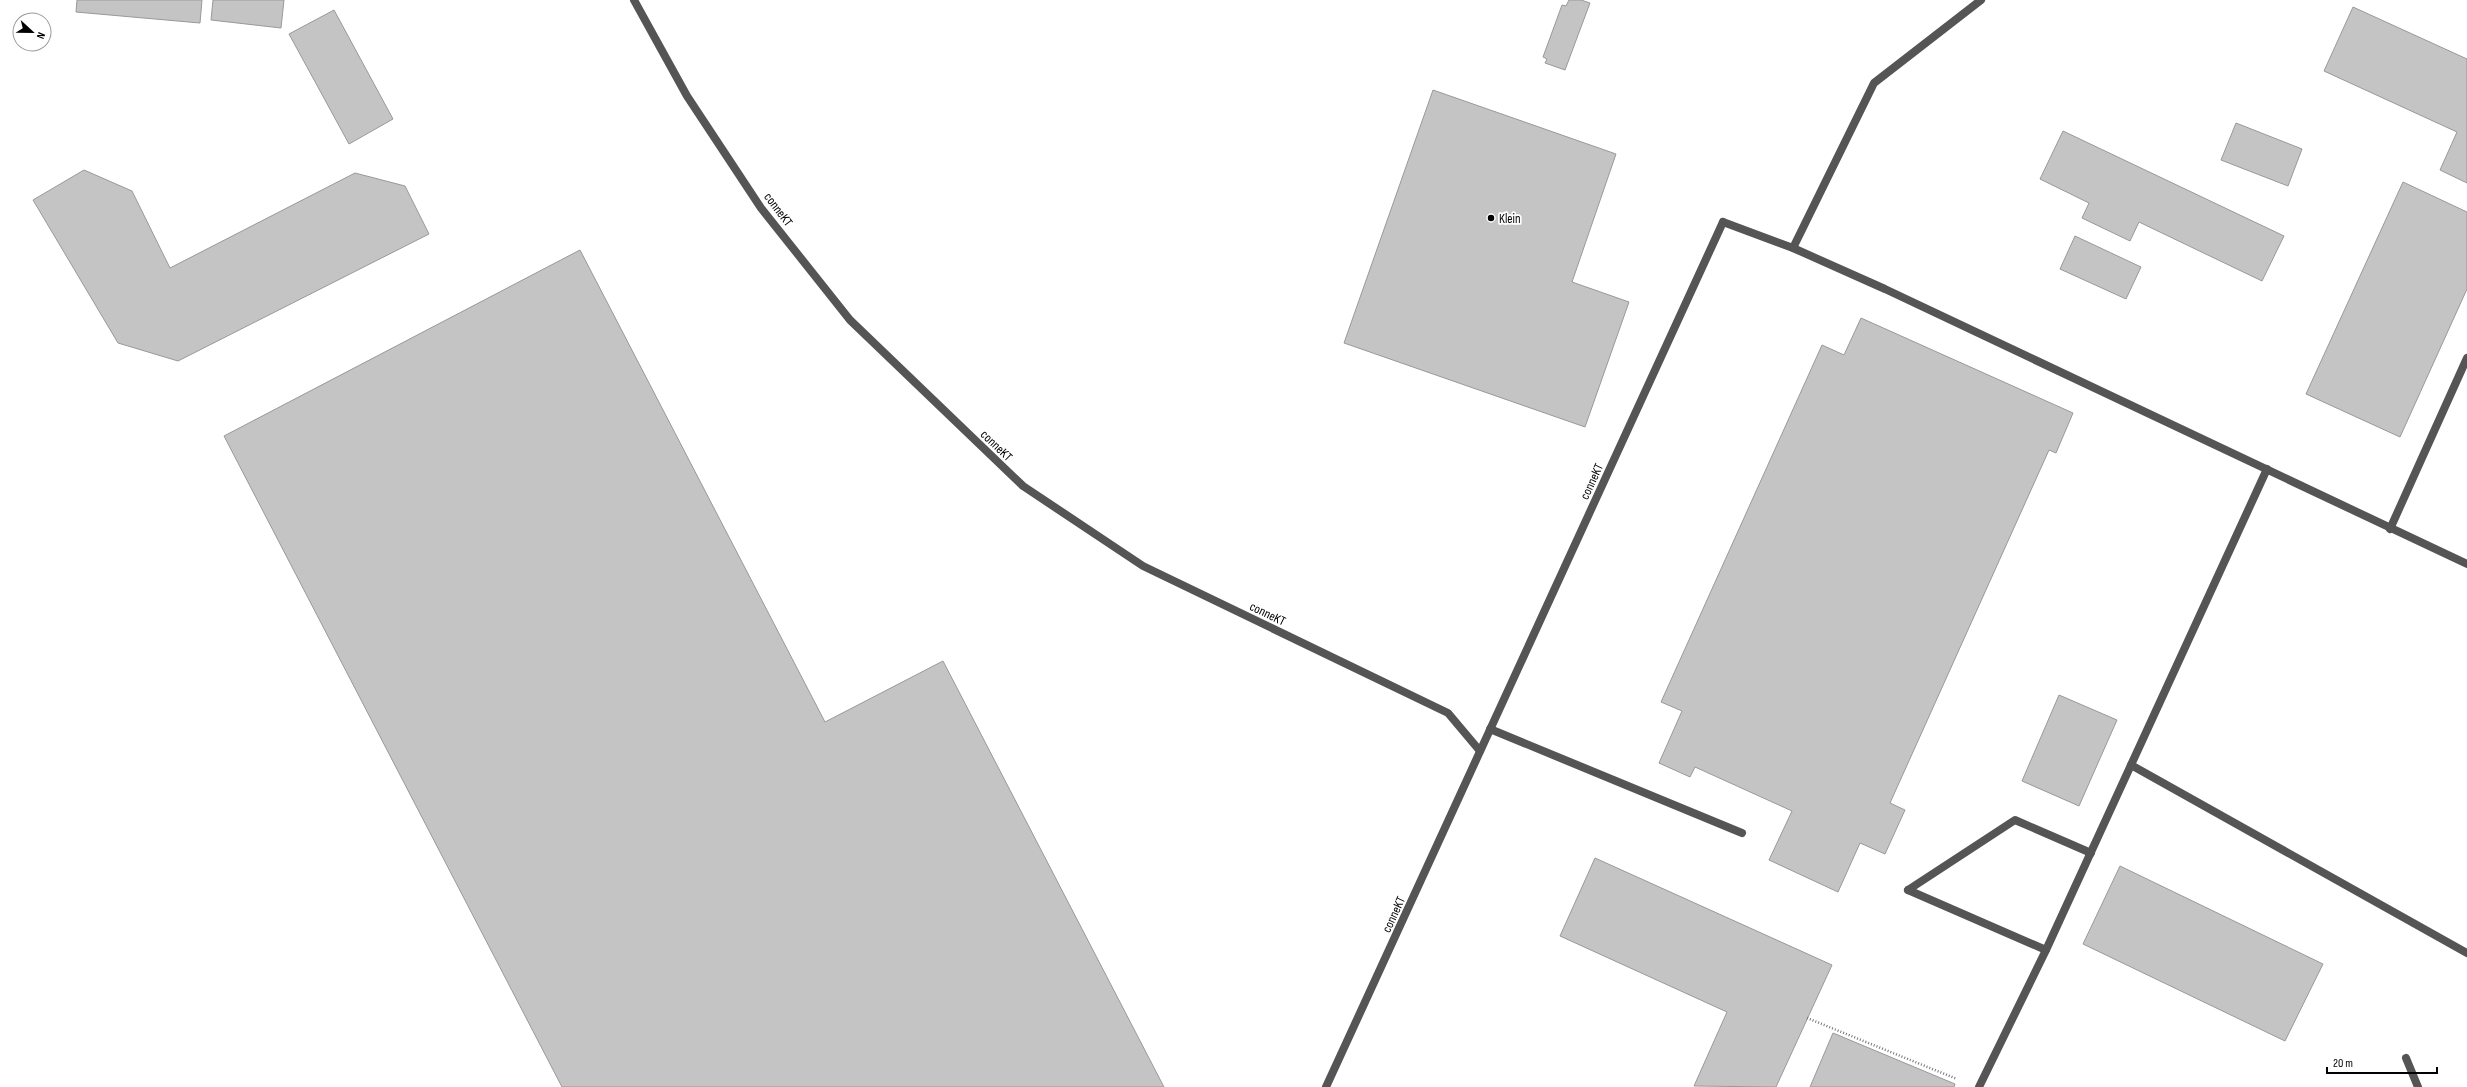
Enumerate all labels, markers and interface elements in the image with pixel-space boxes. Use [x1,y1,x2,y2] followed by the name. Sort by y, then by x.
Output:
[12,12,52,52] north arrow
[34,30,48,41] text: N
[760,190,796,230] street label: conneKT
[1499,211,1521,227] place label: Klein
[1486,213,1496,223] marker: Klein
[977,427,1016,465] street label: conneKT
[1577,461,1607,502] street label: conneKT
[1247,598,1288,629] street label: conneKT
[1379,894,1409,935] street label: conneKT
[2327,1049,2437,1075] scale bar
[2333,1056,2353,1071] text: 20 m

